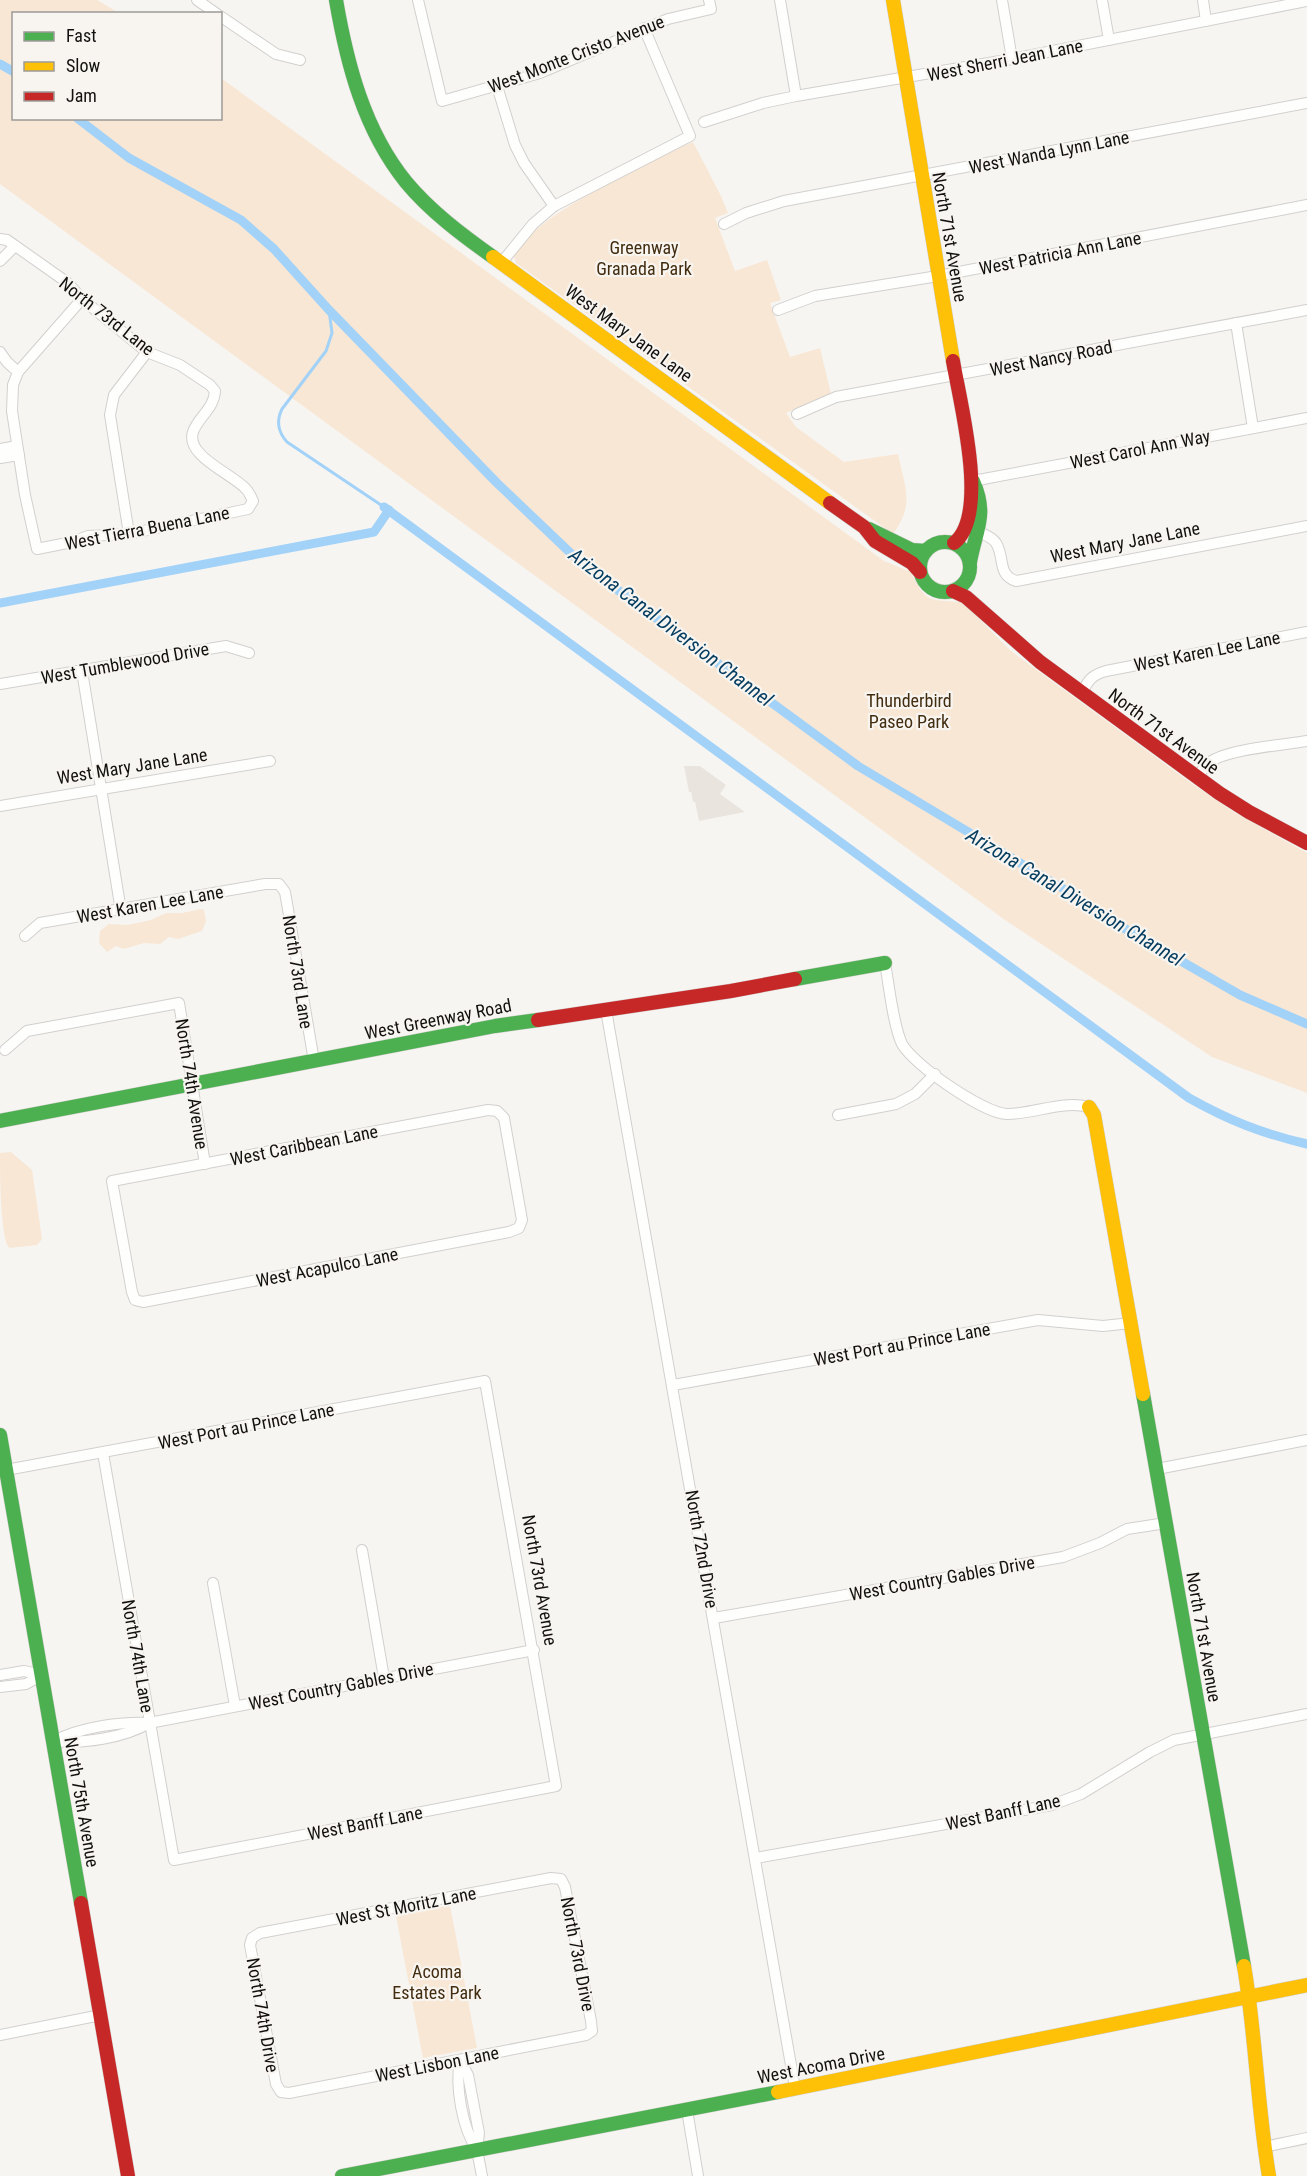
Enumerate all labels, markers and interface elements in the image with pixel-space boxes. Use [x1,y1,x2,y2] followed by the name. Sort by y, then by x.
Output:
[485,11,667,97] street label: West Monte Cristo Avenue
[12,12,222,120] legend
[66,25,97,46] text: Fast
[925,35,1085,85] street label: West Sherri Jean Lane
[66,55,101,76] text: Slow
[66,85,97,106] text: Jam
[967,126,1131,178] street label: West Wanda Lynn Lane
[928,170,972,304] street label: North 71st Avenue
[977,227,1143,279] street label: West Patricia Ann Lane
[596,237,692,279] park label: Greenway Granada Park
[55,272,159,360] street label: North 73rd Lane
[561,280,697,386] street label: West Mary Jane Lane
[988,336,1114,380] street label: West Nancy Road
[1068,425,1212,473] street label: West Carol Ann Way
[63,502,231,554] street label: West Tierra Buena Lane
[1048,517,1202,567] street label: West Mary Jane Lane
[564,542,778,712] water label: Arizona Canal Diversion Channel
[1132,627,1282,675] street label: West Karen Lee Lane
[39,638,211,688] street label: West Tumblewood Drive
[1105,684,1223,778] street label: North 71st Avenue
[866,690,952,732] park label: Thunderbird Paseo Park
[55,744,209,788] street label: West Mary Jane Lane
[961,822,1188,972] water label: Arizona Canal Diversion Channel
[75,881,225,927] street label: West Karen Lee Lane
[279,914,317,1030] street label: North 73rd Lane
[363,994,513,1044] street label: West Greenway Road
[171,1017,213,1151] street label: North 74th Avenue
[228,1120,380,1170] street label: West Caribbean Lane
[254,1243,400,1291] street label: West Acapulco Lane
[812,1318,992,1370] street label: West Port au Prince Lane
[156,1399,336,1453] street label: West Port au Prince Lane
[681,1488,723,1610] street label: North 72nd Drive
[518,1513,562,1647] street label: North 73rd Avenue
[848,1551,1036,1605] street label: West Country Gables Drive
[1182,1570,1226,1704] street label: North 71st Avenue
[118,1598,158,1714] street label: North 74th Lane
[247,1658,435,1714] street label: West Country Gables Drive
[60,1735,104,1869] street label: North 75th Avenue
[944,1790,1062,1834] street label: West Banff Lane
[306,1802,424,1844] street label: West Banff Lane
[334,1882,478,1930] street label: West St Moritz Lane
[557,1895,599,2013] street label: North 73rd Drive
[243,1956,283,2074] street label: North 74th Drive
[392,1961,482,2003] park label: Acoma Estates Park
[373,2042,501,2086] street label: West Lisbon Lane
[755,2042,887,2088] street label: West Acoma Drive

